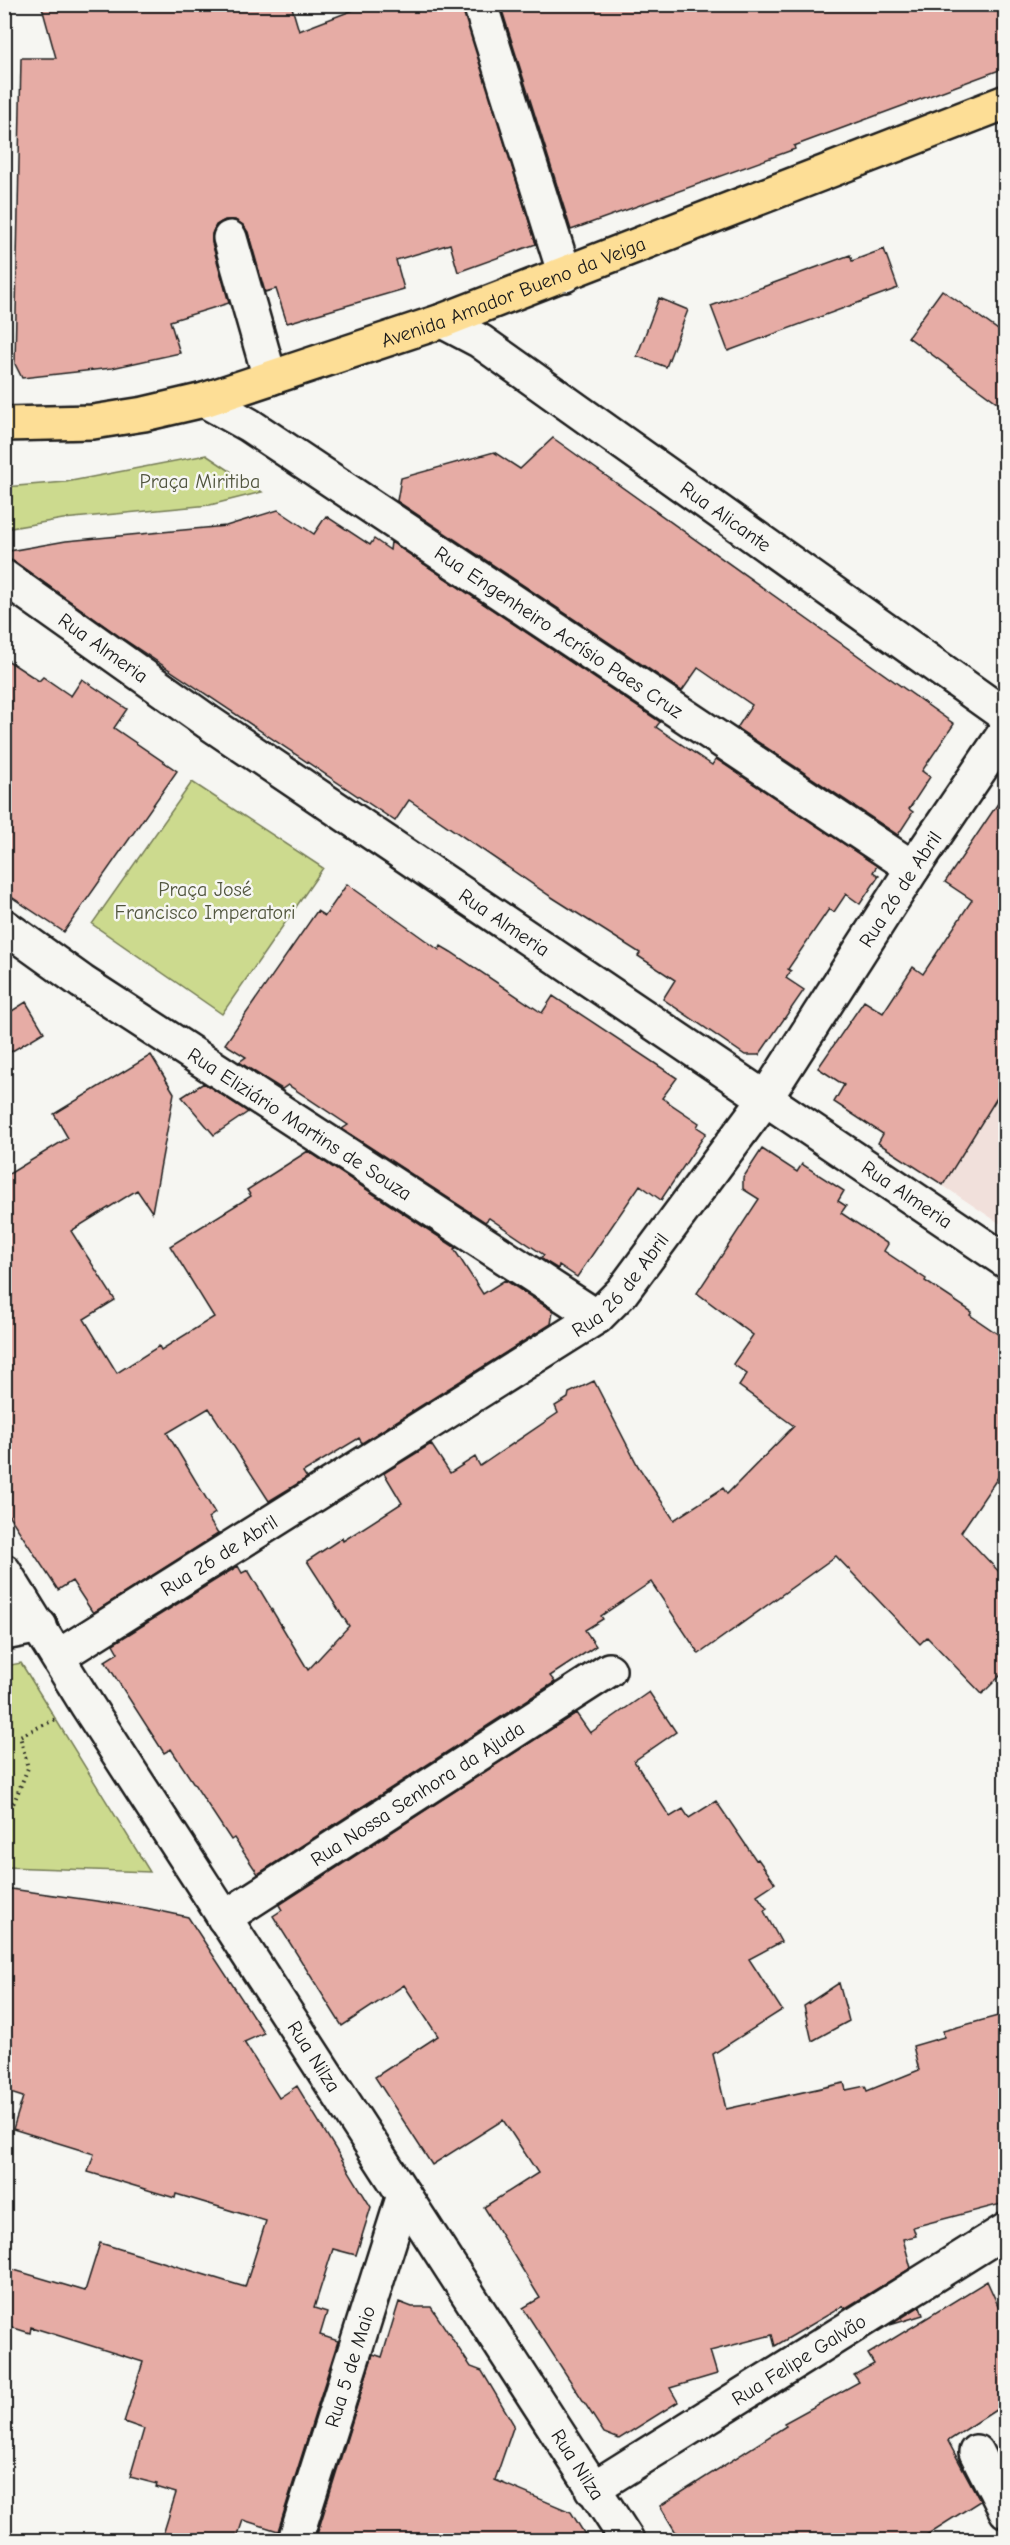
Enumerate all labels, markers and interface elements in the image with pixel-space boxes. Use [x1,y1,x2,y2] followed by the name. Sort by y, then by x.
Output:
[378,232,649,352] street label: Avenida Amador Bueno da Veiga
[140,470,260,493] park label: Praça Miritiba
[676,477,775,557] street label: Rua Alicante
[430,541,687,723] street label: Rua Engenheiro Acrísio Paes Cruz
[54,608,152,688] street label: Rua Almeria
[854,827,947,952] street label: Rua 26 de Abril
[115,878,295,924] park label: Praça José Francisco Imperatori
[454,884,554,961] street label: Rua Almeria
[183,1043,416,1205] street label: Rua Eliziário Martins de Souza
[857,1156,957,1233] street label: Rua Almeria
[568,1229,674,1342] street label: Rua 26 de Abril
[156,1510,282,1601] street label: Rua 26 de Abril
[306,1717,529,1871] street label: Rua Nossa Senhora da Ajuda
[282,2017,345,2096] street label: Rua Nilza
[320,2303,380,2430] street label: Rua 5 de Maio
[728,2309,870,2411] street label: Rua Felipe Galvão
[546,2425,609,2504] street label: Rua Nilza

